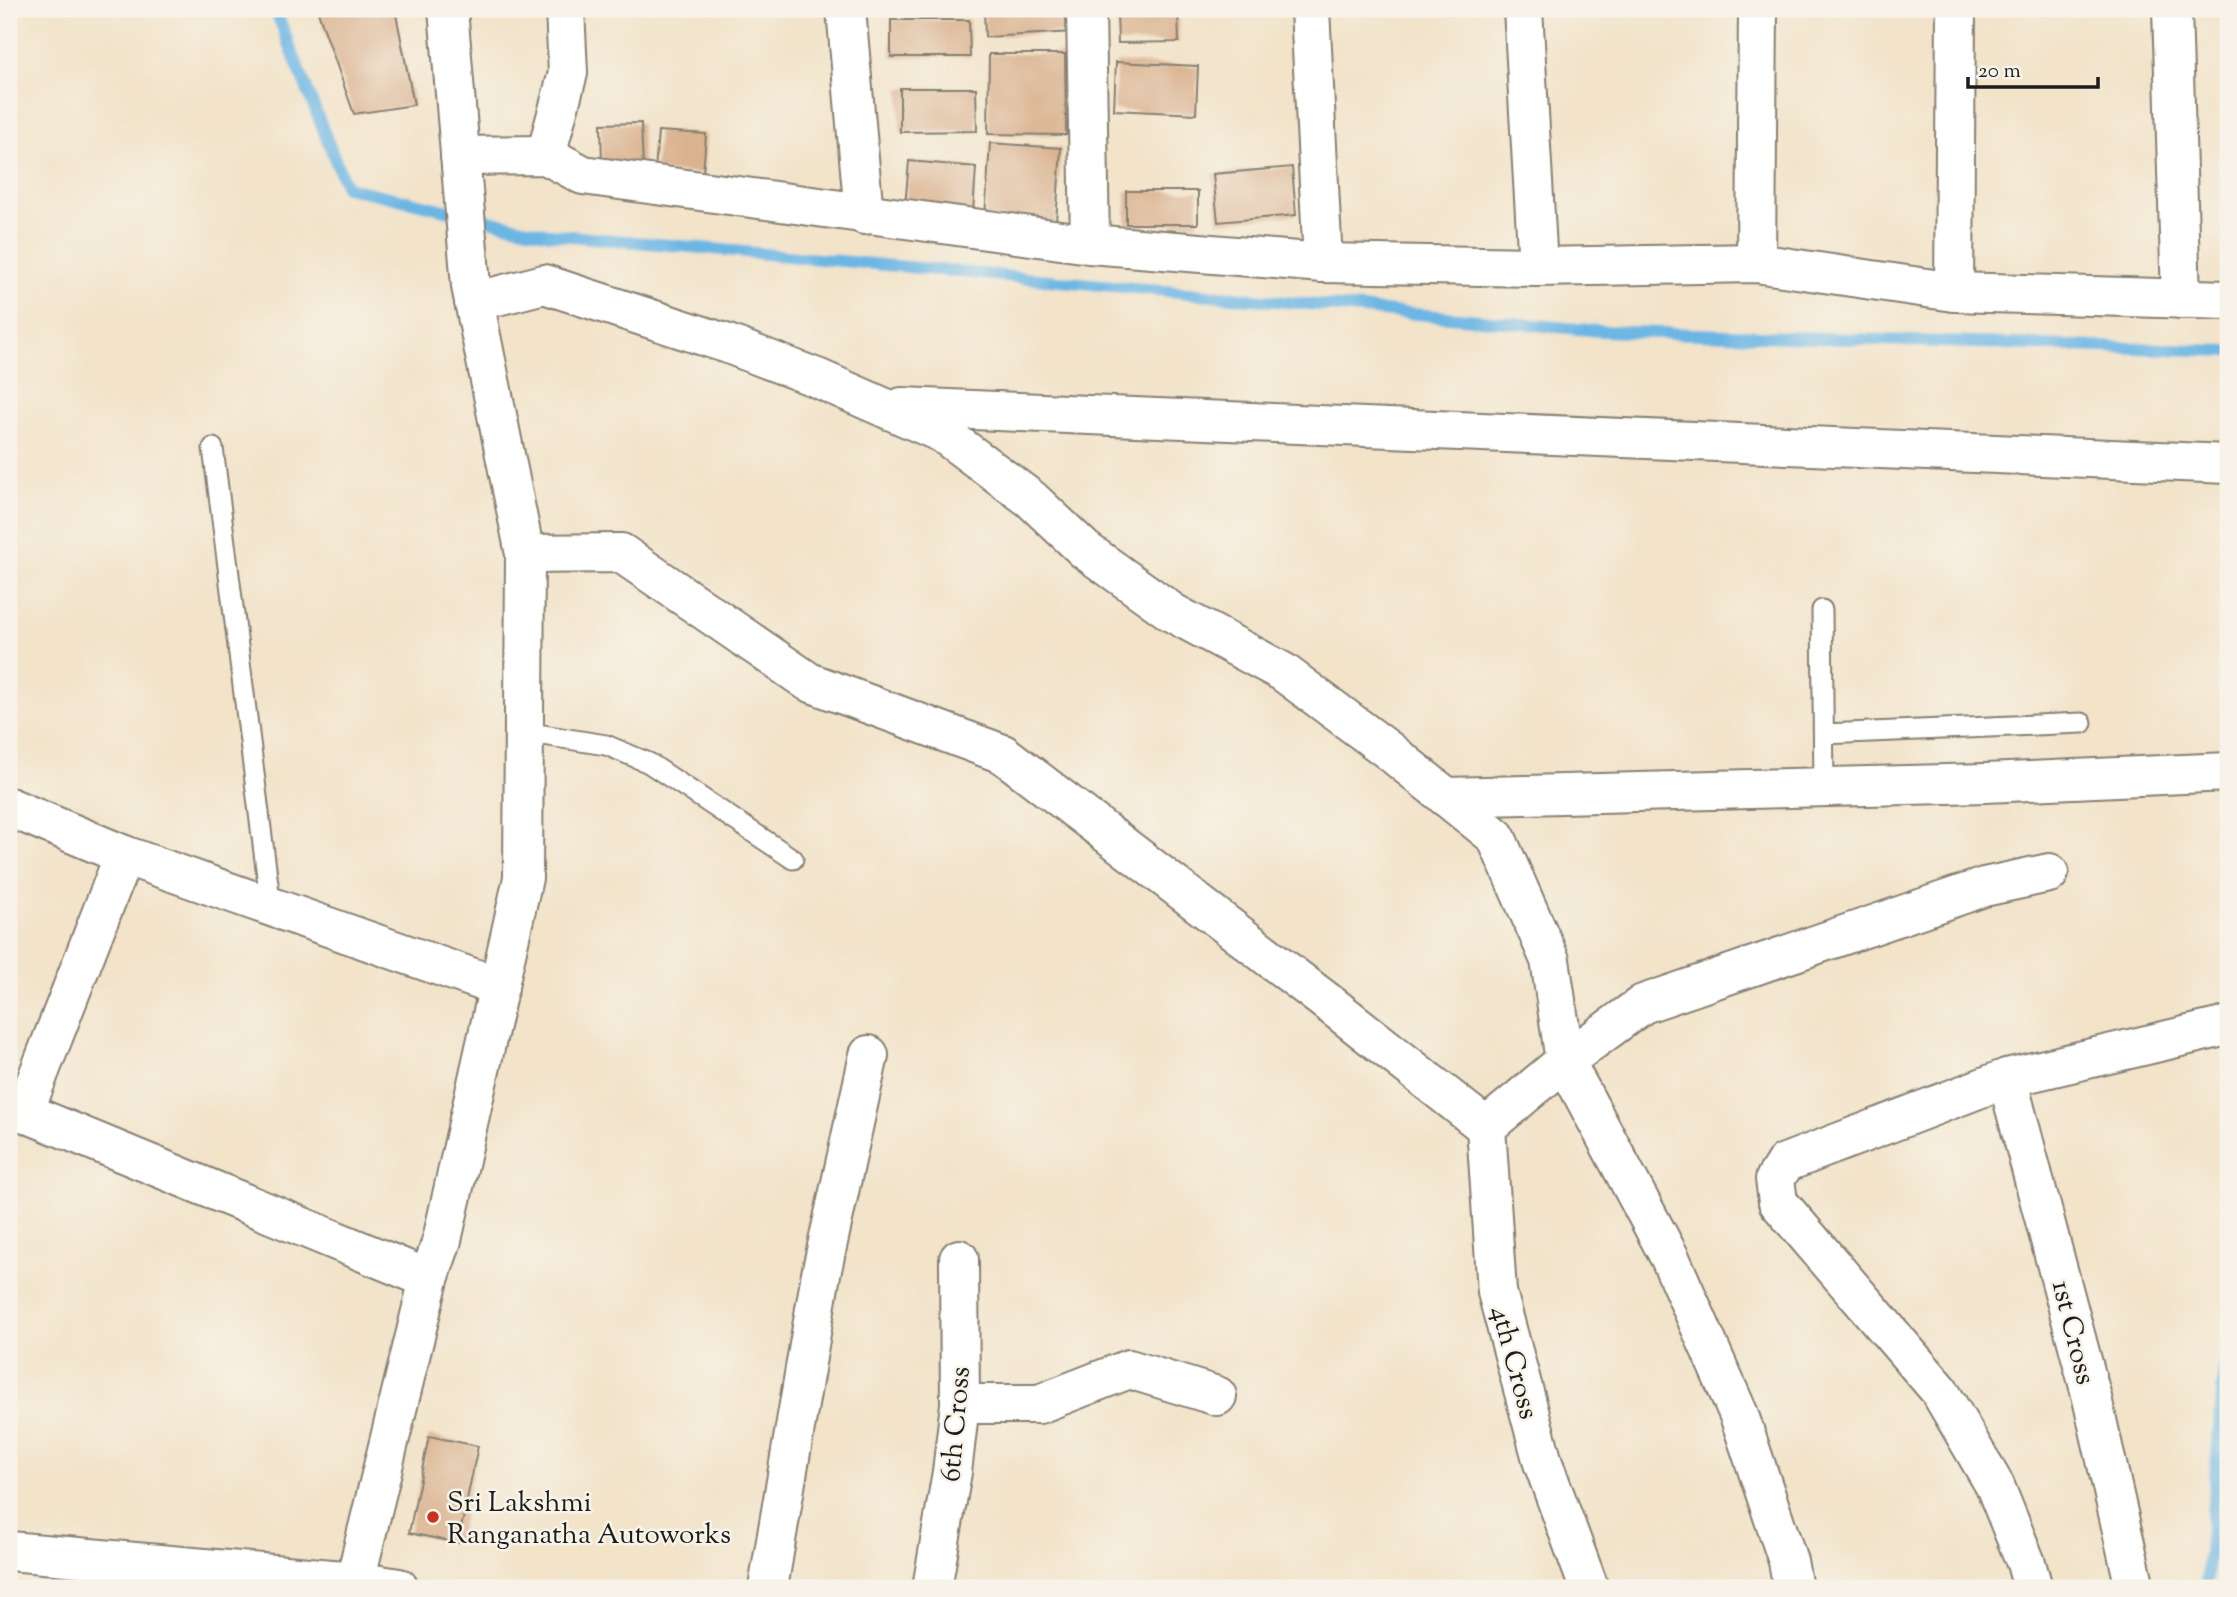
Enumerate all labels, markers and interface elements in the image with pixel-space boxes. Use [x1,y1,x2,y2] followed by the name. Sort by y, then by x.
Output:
[1968,46,2097,90] scale bar
[1978,57,2021,87] text: 20 m
[2040,1276,2104,1389] street label: 1st Cross
[1479,1302,1547,1424] street label: 4th Cross
[932,1365,982,1484] street label: 6th Cross
[447,1484,731,1556] place label: Sri Lakshmi Ranganatha Autoworks
[425,1509,441,1525] marker: Sri Lakshmi Ranganatha Autoworks

